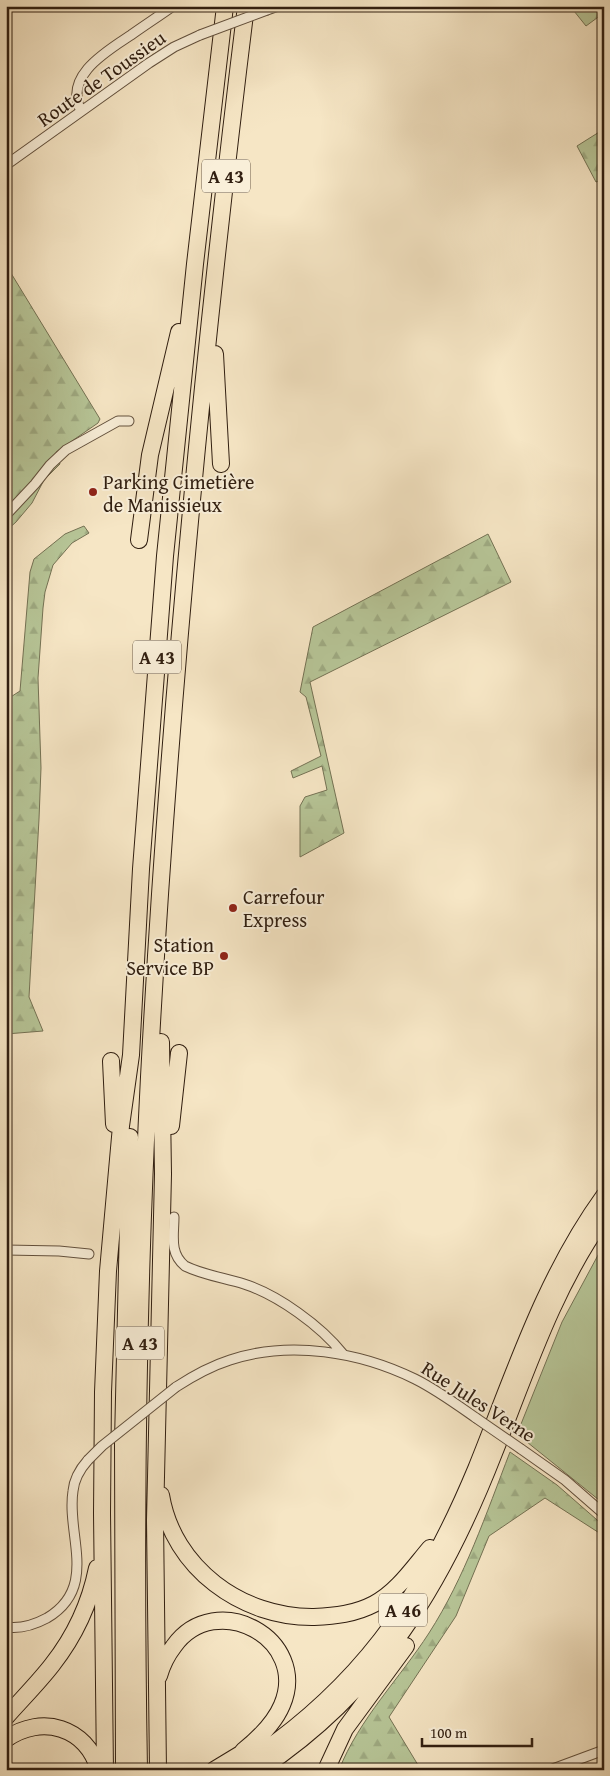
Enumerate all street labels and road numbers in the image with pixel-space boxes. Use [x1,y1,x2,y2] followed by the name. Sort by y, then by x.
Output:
[31,23,171,133] street label: Route de Toussieu
[202,160,250,192] road number: A 43
[133,640,181,674] road number: A 43
[116,1326,164,1360] road number: A 43
[416,1353,542,1449] street label: Rue Jules Verne
[379,1594,427,1626] road number: A 46

